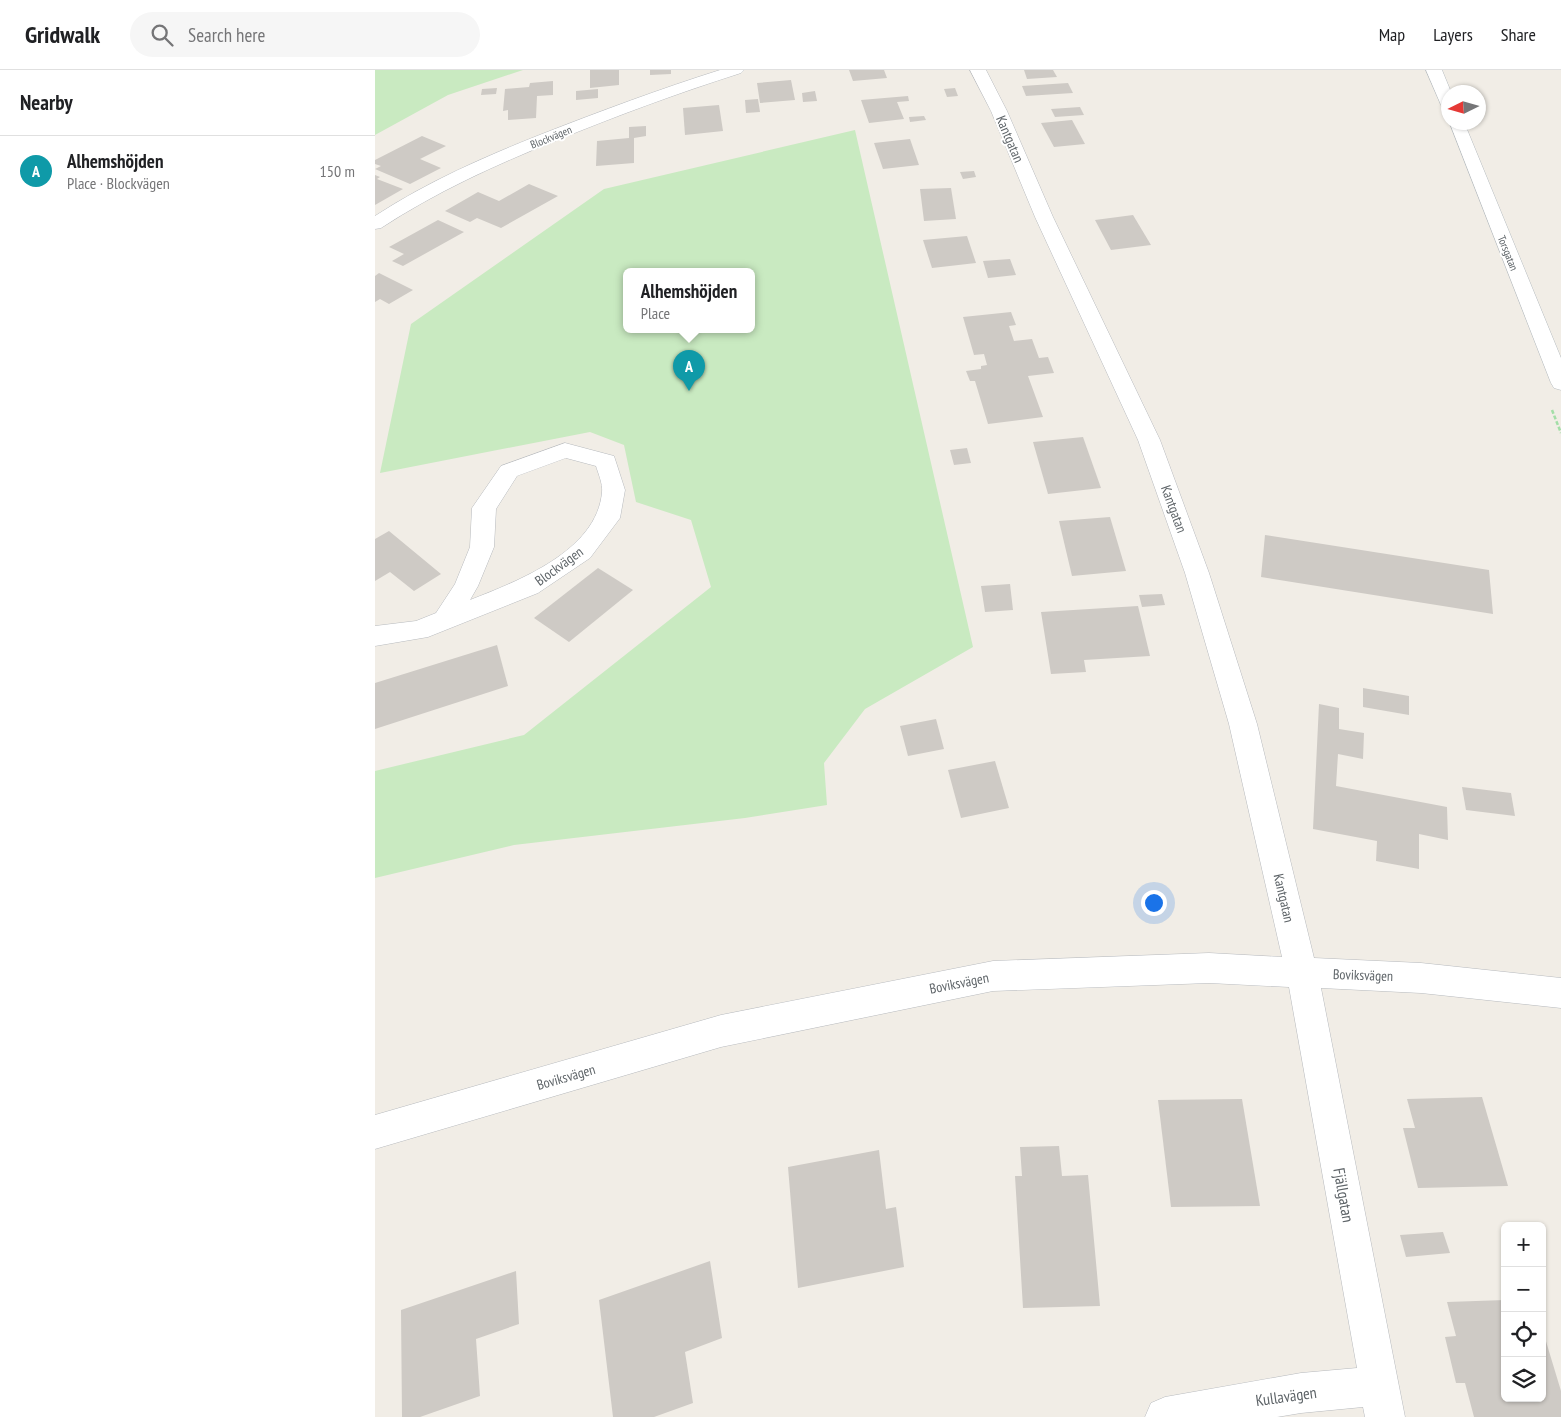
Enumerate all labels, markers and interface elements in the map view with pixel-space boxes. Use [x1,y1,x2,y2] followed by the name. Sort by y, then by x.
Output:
[130,12,480,57] search box
[25,19,100,50] text: Gridwalk
[148,21,176,49] icon: search
[188,23,265,47] text: Search here
[1379,23,1405,46] text: Map
[1433,23,1473,46] text: Layers
[1501,23,1536,46] text: Share
[1441,85,1486,130] north arrow
[20,89,73,116] text: Nearby
[992,113,1028,165] street label: Kantgatan
[528,122,574,152] street label: Blockvägen
[67,149,163,173] text: Alhemshöjden
[32,161,40,181] text: A
[320,161,355,181] text: 150 m
[67,173,170,193] text: Place · Blockvägen
[1495,233,1521,273] street label: Torsgatan
[623,268,755,333] popup
[641,279,737,303] text: Alhemshöjden
[641,303,670,323] text: Place
[673,350,705,391] pin: A
[1157,483,1191,535] street label: Kantgatan
[531,542,587,590] street label: Blockvägen
[1270,872,1298,924] street label: Kantgatan
[1141,890,1167,916] your location
[1333,965,1393,985] street label: Boviksvägen
[928,968,990,998] street label: Boviksvägen
[535,1060,597,1094] street label: Boviksvägen
[1329,1166,1359,1224] street label: Fjällgatan
[1501,1222,1546,1402] map controls
[1501,1222,1546,1267] button: +
[1501,1267,1546,1312] button: −
[1501,1312,1546,1357] button: locate
[1501,1357,1546,1402] button: layers
[1254,1382,1318,1410] street label: Kullavägen

